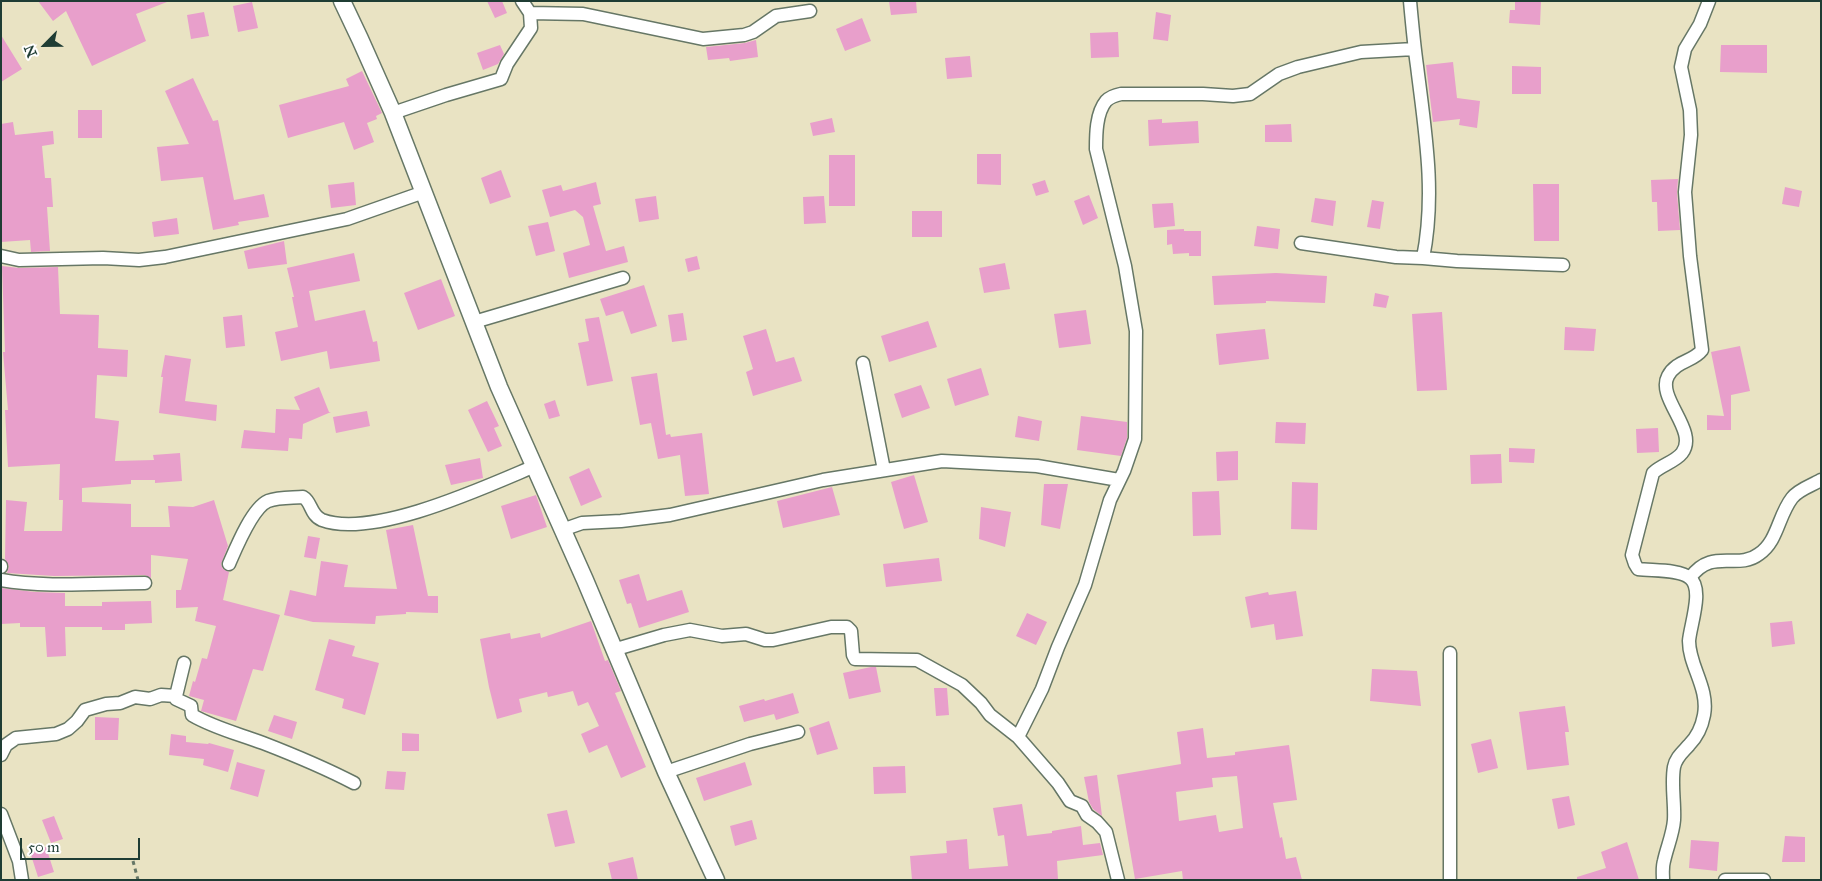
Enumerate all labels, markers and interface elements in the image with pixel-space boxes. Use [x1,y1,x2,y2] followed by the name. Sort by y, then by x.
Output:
[20,20,70,70] north arrow
[21,42,41,60] text: N
[22,828,142,860] scale bar
[28,838,60,856] text: 50 m

